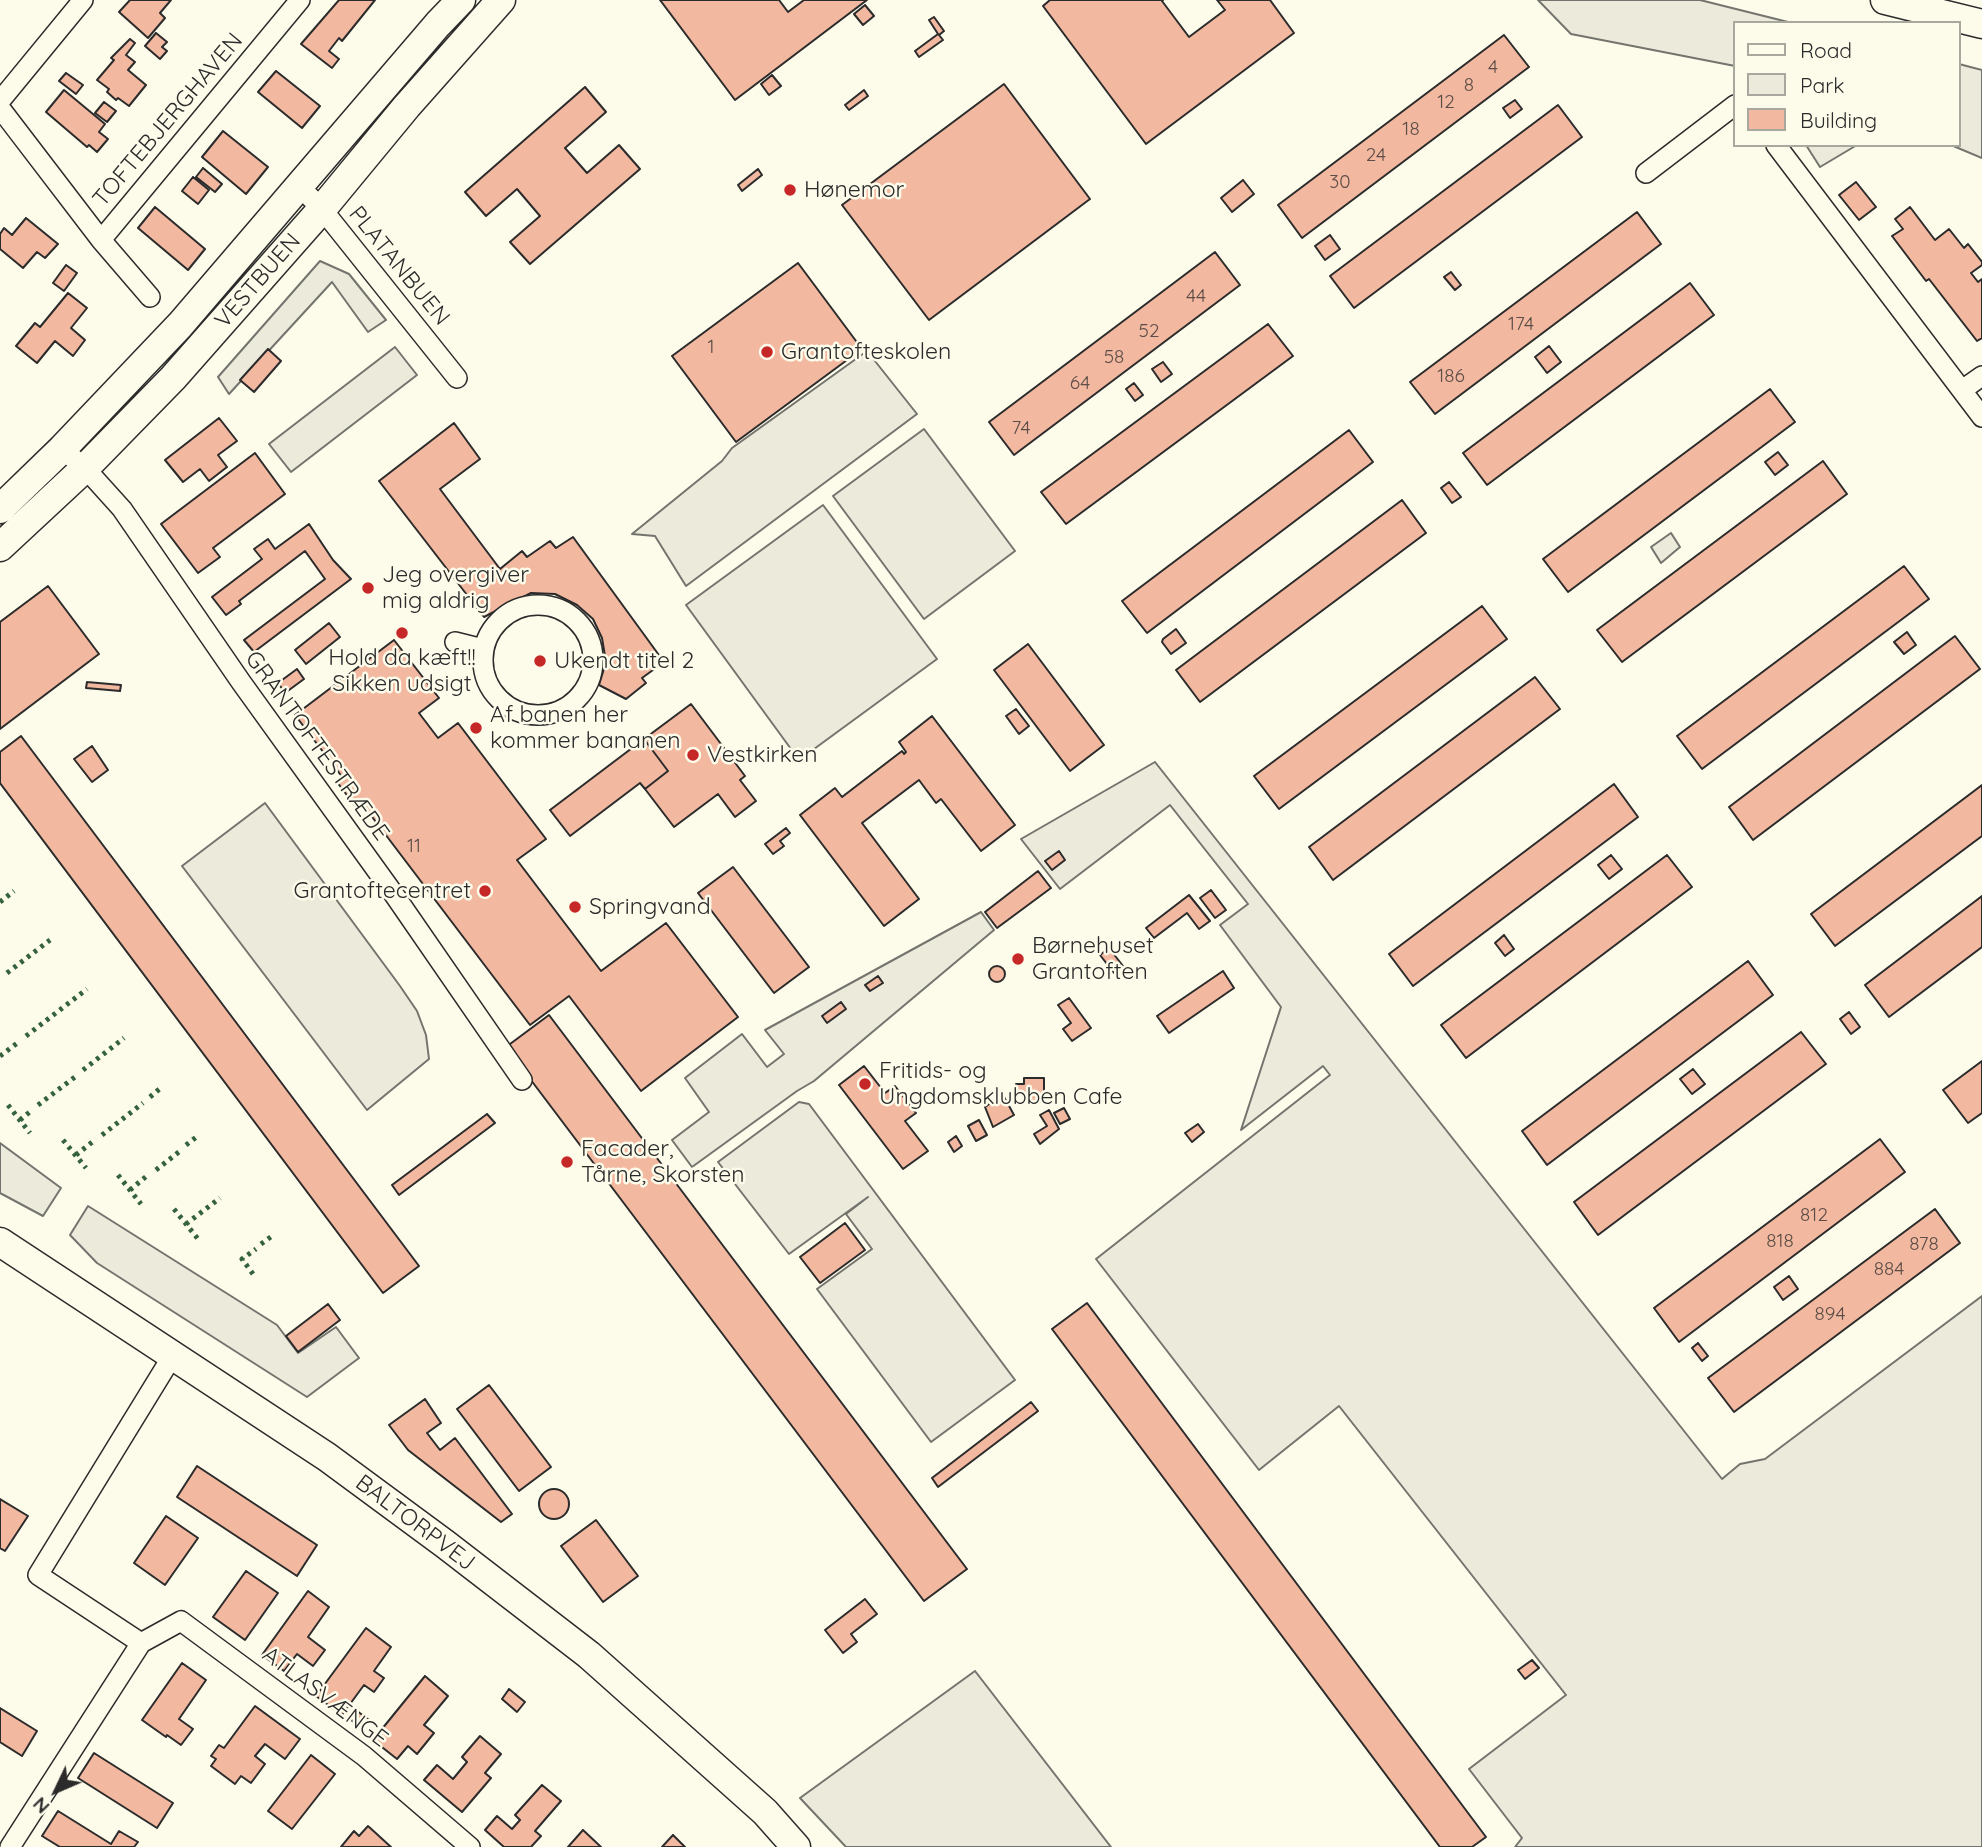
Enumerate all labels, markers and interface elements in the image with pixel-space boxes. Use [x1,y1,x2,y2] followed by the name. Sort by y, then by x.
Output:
[1734,21,1961,147] legend
[87,28,249,212] street label: TOFTEBJERGHAVEN
[1800,37,1852,63] text: Road
[1488,56,1498,78] house number: 4
[1800,72,1844,98] text: Park
[1464,74,1474,96] house number: 8
[1437,91,1455,113] house number: 12
[1800,107,1877,133] text: Building
[1402,118,1420,140] house number: 18
[1366,144,1386,166] house number: 24
[1329,171,1351,193] house number: 30
[804,176,904,204] place label: Hønemor
[782,182,798,198] marker: Hønemor
[343,201,455,331] street label: PLATANBUEN
[209,228,307,334] street label: VESTBUEN
[1186,285,1206,307] house number: 44
[1508,313,1534,335] house number: 174
[1139,320,1159,342] house number: 52
[707,336,715,358] house number: 1
[781,338,951,366] place label: Grantofteskolen
[759,344,775,360] marker: Grantofteskolen
[1104,346,1124,368] house number: 58
[1437,365,1465,387] house number: 186
[1070,372,1090,394] house number: 64
[1012,417,1030,439] house number: 74
[382,561,529,615] place label: Jeg overgiver mig aldrig
[360,580,376,596] marker: Jeg overgiver mig aldrig
[394,625,410,641] marker: Hold da kæft!! Sikken udsigt
[328,644,476,698] place label: Hold da kæft!! Sikken udsigt
[239,646,395,846] street label: GRANTOFTESTRÆDE
[554,647,694,675] place label: Ukendt titel 2
[532,653,548,669] marker: Ukendt titel 2
[490,701,680,755] place label: Af banen her kommer bananen
[468,720,484,736] marker: Af banen her kommer bananen
[707,741,818,769] place label: Vestkirken
[685,747,701,763] marker: Vestkirken
[407,835,421,857] house number: 11
[293,877,471,905] place label: Grantoftecentret
[477,883,493,899] marker: Grantoftecentret
[589,893,711,921] place label: Springvand
[567,899,583,915] marker: Springvand
[1032,932,1154,986] place label: Børnehuset Grantoften
[1010,951,1026,967] marker: Børnehuset Grantoften
[879,1057,1122,1111] place label: Fritids- og Ungdomsklubben Cafe
[857,1076,873,1092] marker: Fritids- og Ungdomsklubben Cafe
[581,1135,745,1189] place label: Facader, Tårne, Skorsten
[559,1154,575,1170] marker: Facader, Tårne, Skorsten
[1800,1204,1828,1226] house number: 812
[1766,1230,1794,1252] house number: 818
[1909,1233,1939,1255] house number: 878
[1874,1258,1904,1280] house number: 884
[1815,1303,1845,1325] house number: 894
[350,1469,480,1577] street label: BALTORPVEJ
[257,1641,393,1753] street label: ATLASVÆNGE
[21,1756,91,1826] north arrow
[27,1792,54,1819] text: N

